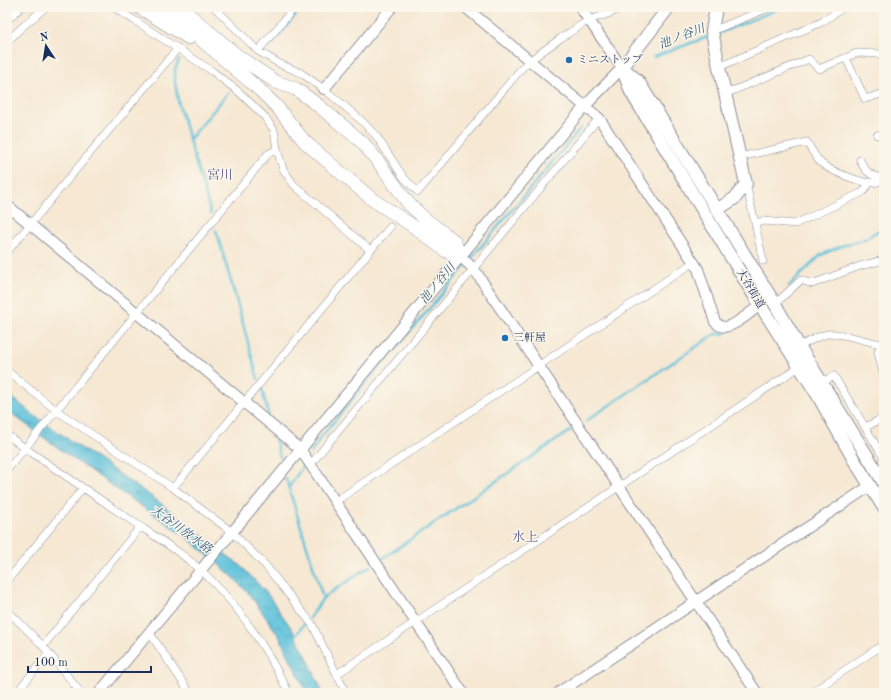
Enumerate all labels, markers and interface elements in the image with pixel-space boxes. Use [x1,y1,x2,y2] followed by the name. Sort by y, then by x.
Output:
[657,21,708,51] water label: 池ノ谷川
[26,26,66,66] north arrow
[39,31,50,44] text: N
[577,54,643,66] place label: ミニストップ
[564,55,574,65] marker: ミニストップ
[207,168,233,182] district label: 宮川
[417,260,459,306] water label: 池ノ谷川
[734,266,768,311] street label: 大谷街道
[513,331,546,344] place label: 三軒屋
[500,333,510,343] marker: 三軒屋
[148,502,216,557] water label: 大谷川放水路
[512,530,538,544] district label: 水上
[28,648,151,674] scale bar
[34,657,68,669] text: 100 m

